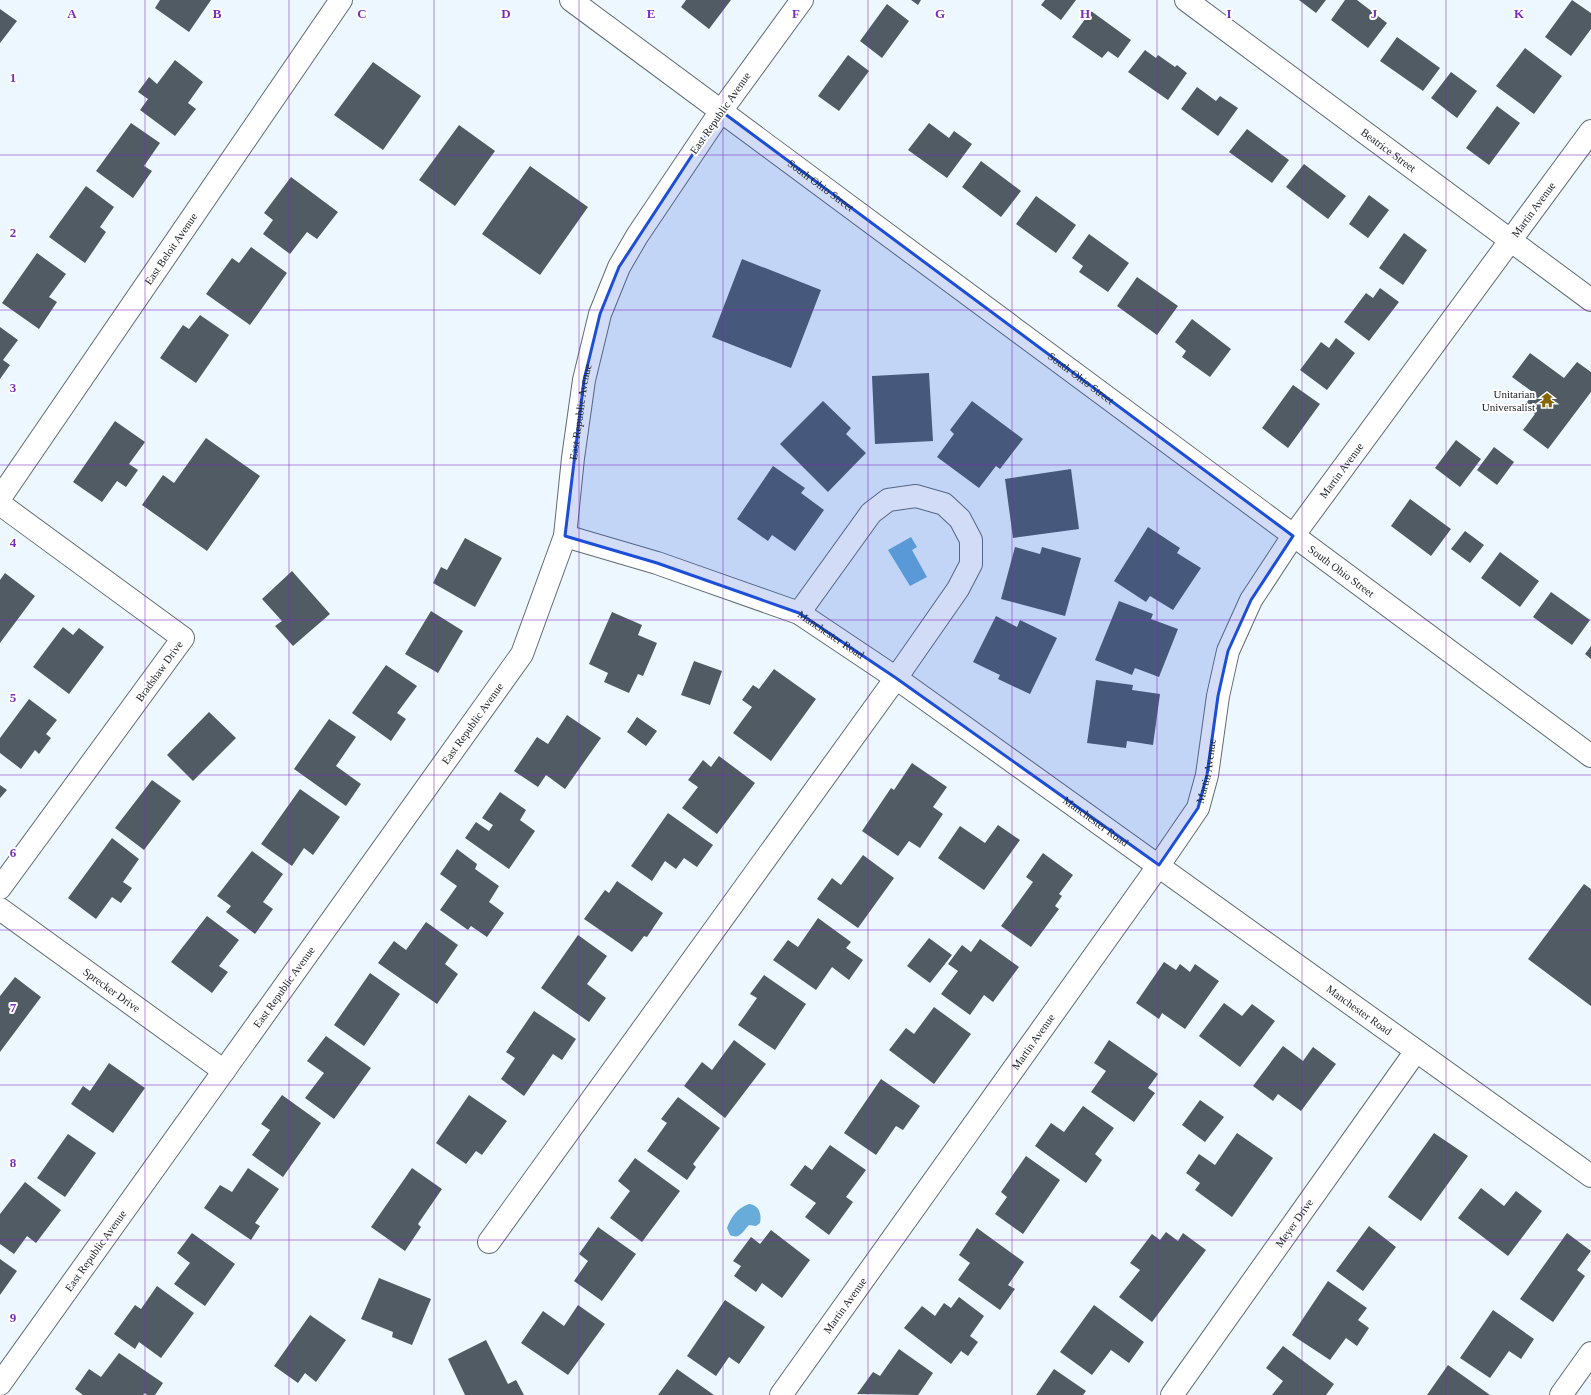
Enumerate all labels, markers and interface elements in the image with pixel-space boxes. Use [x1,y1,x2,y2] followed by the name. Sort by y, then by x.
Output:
[67,6,77,21] text: A
[213,6,222,21] text: B
[357,6,367,21] text: C
[501,6,511,21] text: D
[647,6,655,21] text: E
[792,6,800,21] text: F
[935,6,945,21] text: G
[1080,6,1090,21] text: H
[1226,6,1232,21] text: I
[1371,6,1378,21] text: J
[1514,6,1525,21] text: K
[10,70,16,85] text: 1
[687,70,753,156] street label: East Republic Avenue
[1359,126,1418,174] street label: Beatrice Street
[786,157,856,213] street label: South Ohio Street
[1509,179,1558,239] street label: Martin Avenue
[142,211,199,287] street label: East Beloit Avenue
[10,225,16,240] text: 2
[1046,350,1116,406] street label: South Ohio Street
[567,363,594,461] street label: East Republic Avenue
[10,380,17,395] text: 3
[1482,388,1535,413] place label: Unitarian Universalist
[1538,391,1556,409] temple icon: Unitarian Universalist
[1317,440,1366,500] street label: Martin Avenue
[10,535,17,550] text: 4
[1306,543,1377,599] street label: South Ohio Street
[796,608,867,661] street label: Manchester Road
[133,638,185,704] street label: Bradshaw Drive
[439,680,505,766] street label: East Republic Avenue
[10,690,17,705] text: 5
[1194,738,1218,805] street label: Martin Avenue
[1061,794,1131,849] street label: Manchester Road
[10,845,17,860] text: 6
[251,944,317,1030] street label: East Republic Avenue
[81,965,143,1014] street label: Sprecker Drive
[1324,982,1395,1038] street label: Manchester Road
[10,1000,17,1015] text: 7
[1009,1011,1057,1072] street label: Martin Avenue
[10,1155,17,1170] text: 8
[1273,1196,1315,1249] street label: Meyer Drive
[62,1208,129,1294] street label: East Republic Avenue
[821,1275,869,1336] street label: Martin Avenue
[10,1310,17,1325] text: 9

